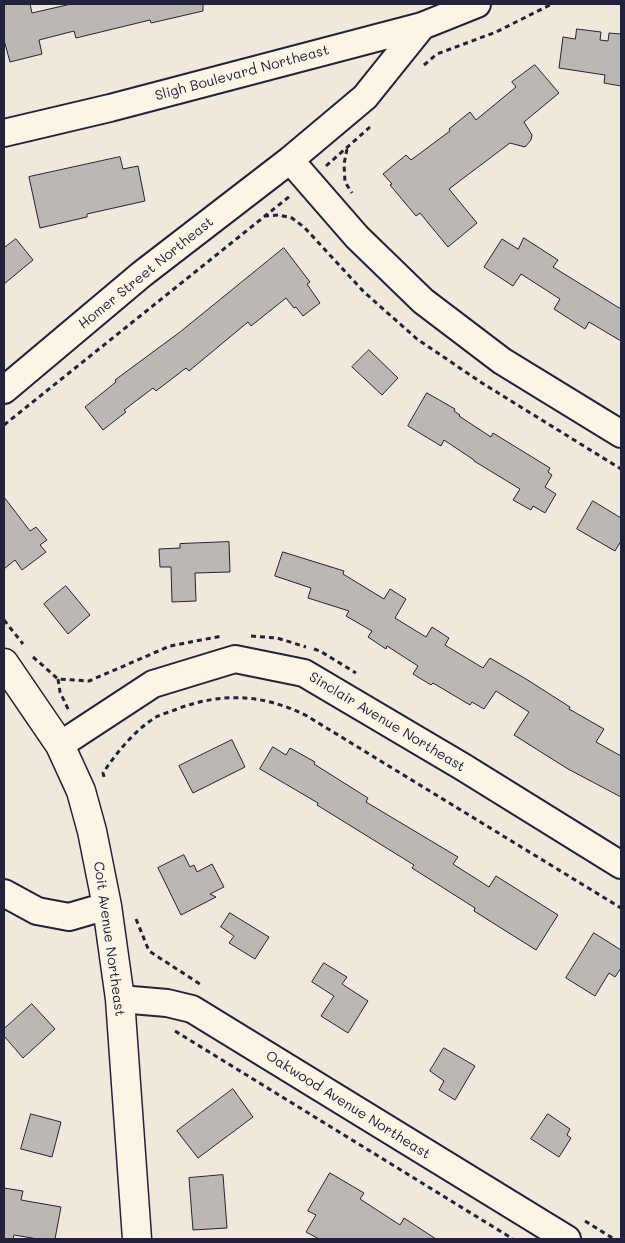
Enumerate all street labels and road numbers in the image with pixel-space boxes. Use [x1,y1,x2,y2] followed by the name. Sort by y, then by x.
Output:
[153,42,331,104] street label: Sligh Boulevard Northeast
[75,213,217,333] street label: Homer Street Northeast
[306,669,468,775] street label: Sinclair Avenue Northeast
[90,860,128,1018] street label: Coit Avenue Northeast
[263,1047,433,1163] street label: Oakwood Avenue Northeast

